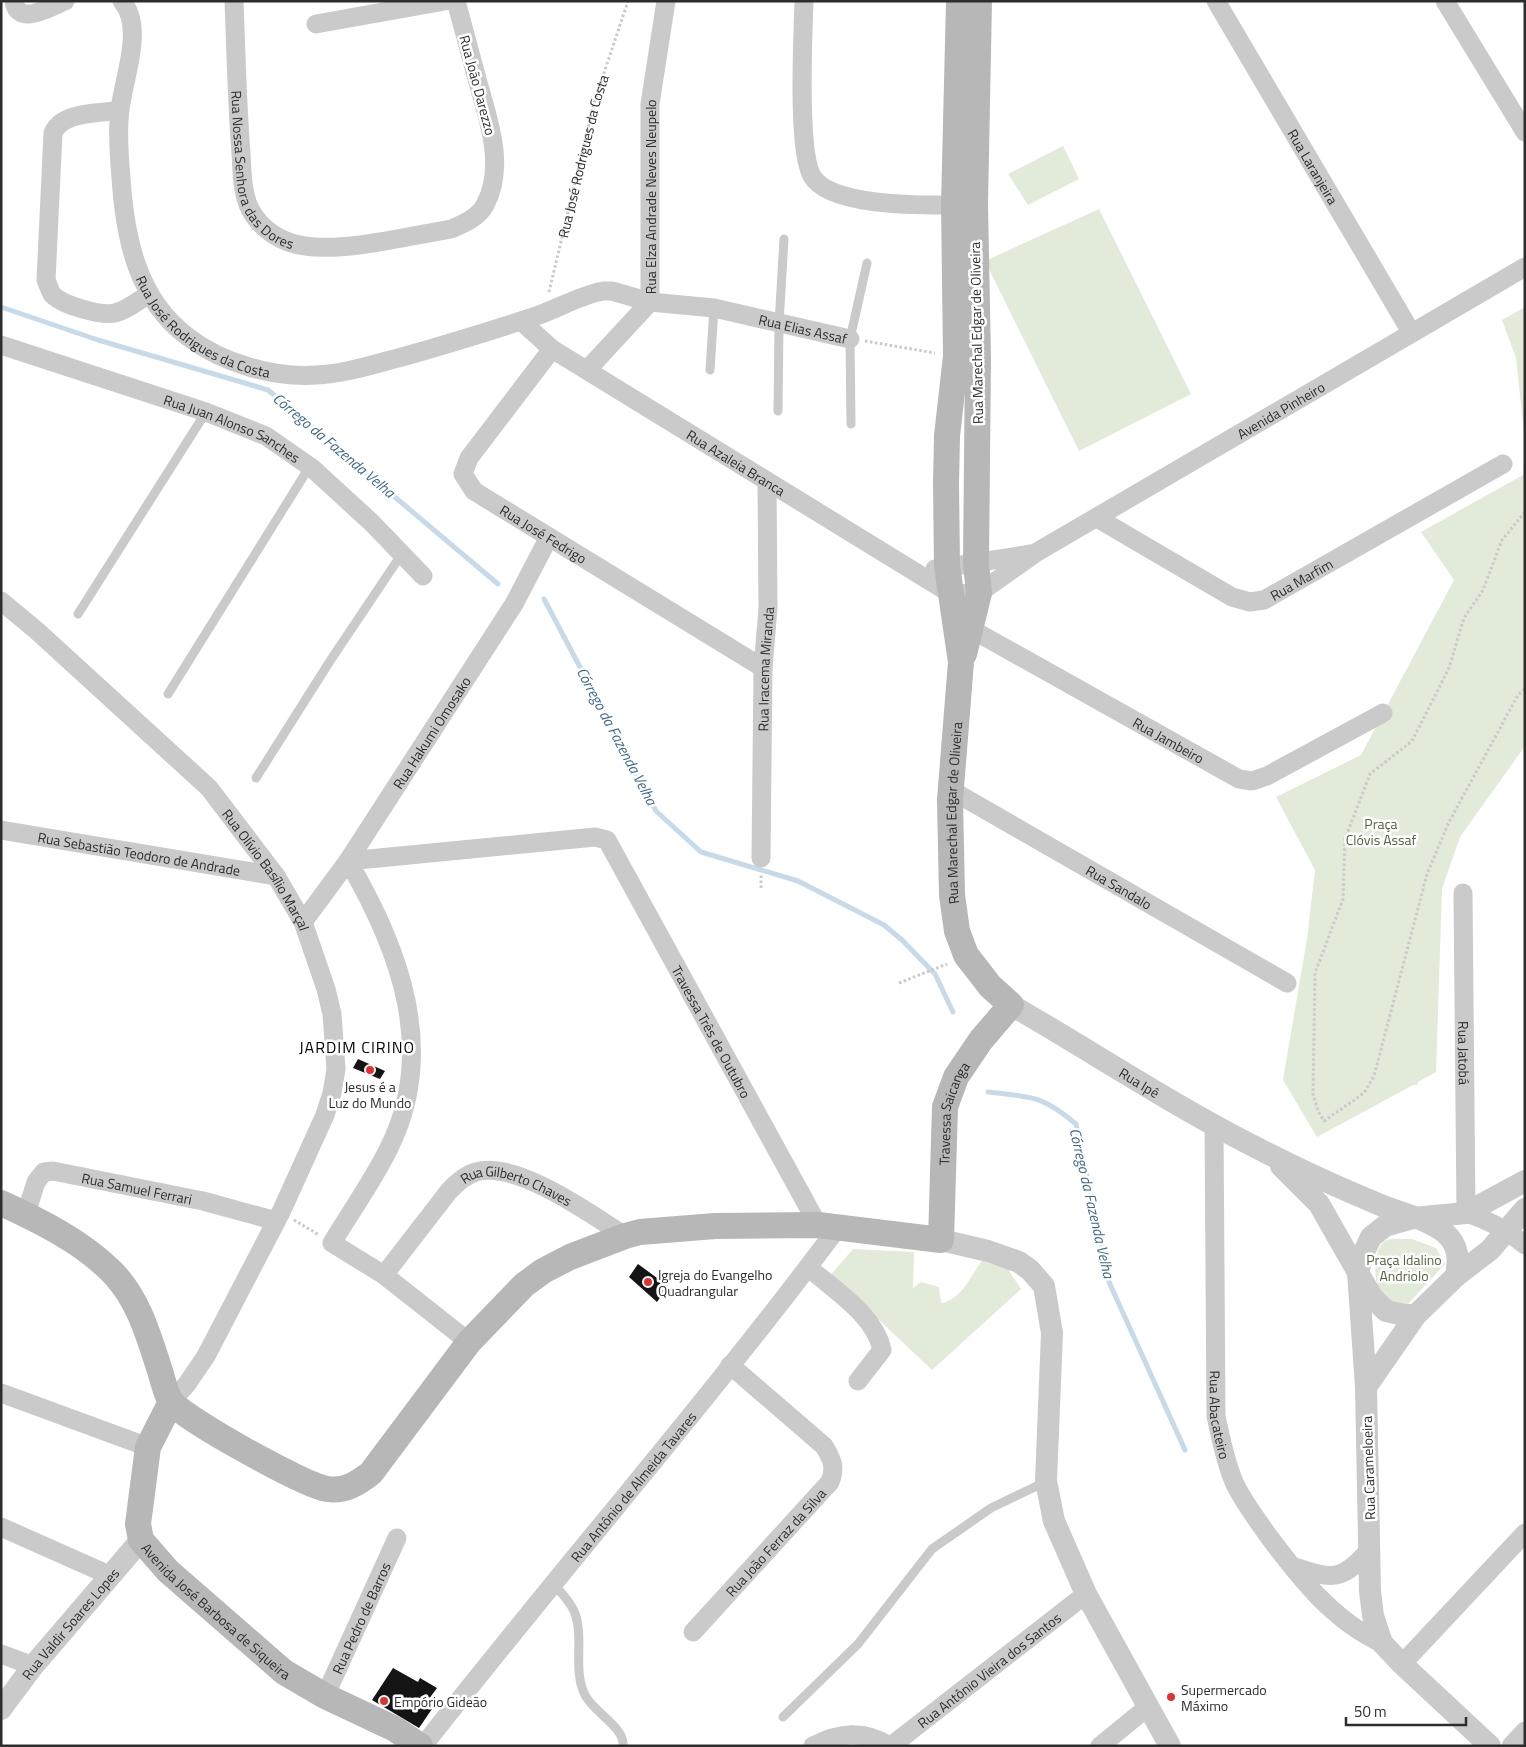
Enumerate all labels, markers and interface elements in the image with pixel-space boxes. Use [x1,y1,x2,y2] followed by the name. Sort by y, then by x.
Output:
[455,33,501,137] street label: Rua João Darezzo
[552,72,613,240] street label: Rua José Rodrigues da Costa
[227,90,297,254] street label: Rua Nossa Senhora das Dores
[639,98,661,294] street label: Rua Elza Andrade Neves Neupelo
[1283,125,1344,208] street label: Rua Laranjeira
[964,242,988,424] street label: Rua Marechal Edgar de Oliveira
[131,272,272,382] street label: Rua José Rodrigues da Costa
[757,308,849,349] street label: Rua Elias Assaf
[1233,376,1328,444] street label: Avenida Pinheiro
[268,387,401,504] water label: Córrego da Fazenda Velha
[161,388,305,467] street label: Rua Juan Alonso Sanches
[683,424,790,501] street label: Rua Azaleia Branca
[496,499,591,568] street label: Rua José Fedrigo
[1266,553,1336,605] street label: Rua Marfim
[752,606,779,732] street label: Rua Iracema Miranda
[571,663,664,810] water label: Córrego da Fazenda Velha
[387,672,475,793] street label: Rua Hakumi Omosako
[1129,711,1208,768] street label: Rua Jambeiro
[939,721,967,906] street label: Rua Marechal Edgar de Oliveira
[218,804,316,933] street label: Rua Olívio Basílio Marçal
[1346,813,1417,850] park label: Praça Clóvis Assaf
[36,826,242,880] street label: Rua Sebastião Teodoro de Andrade
[1082,859,1156,914] street label: Rua Sandalo
[667,961,757,1102] street label: Travessa Três de Outubro
[1454,1021,1475,1085] street label: Rua Jatobá
[299,1035,415,1059] district label: JARDIM CIRINO
[933,1057,974,1166] street label: Travessa Saicanga
[1115,1062,1164,1102] street label: Rua Ipê
[364,1064,376,1076] marker: Jesus é a Luz do Mundo
[329,1076,411,1113] place label: Jesus é a Luz do Mundo
[1064,1126,1121,1282] water label: Córrego da Fazenda Velha
[455,1160,576,1211] street label: Rua Gilberto Chaves
[80,1166,194,1209] street label: Rua Samuel Ferrari
[1366,1249,1442,1286] park label: Praça Idalino Andriolo
[658,1264,772,1301] place label: Igreja do Evangelho Quadrangular
[642,1276,654,1288] marker: Igreja do Evangelho Quadrangular
[1205,1370,1236,1461] street label: Rua Abacateiro
[565,1406,701,1566] street label: Rua Antônio de Almeida Tavares
[1356,1416,1380,1520] street label: Rua Carameloeira
[720,1483,830,1601] street label: Rua João Ferraz da Silva
[137,1538,295,1684] street label: Avenida José Barbosa de Siqueira
[326,1558,395,1677] street label: Rua Pedro de Barros
[16,1563,124,1684] street label: Rua Valdir Soares Lopes
[912,1607,1065,1732] street label: Rua Antônio Vieira dos Santos
[1181,1679,1267,1716] place label: Supermercado Máximo
[394,1691,487,1712] place label: Empório Gideão
[1165,1691,1177,1703] marker: Supermercado Máximo
[1346,1694,1466,1726] scale bar
[378,1695,390,1707] marker: Empório Gideão
[1354,1700,1387,1723] text: 50 m

